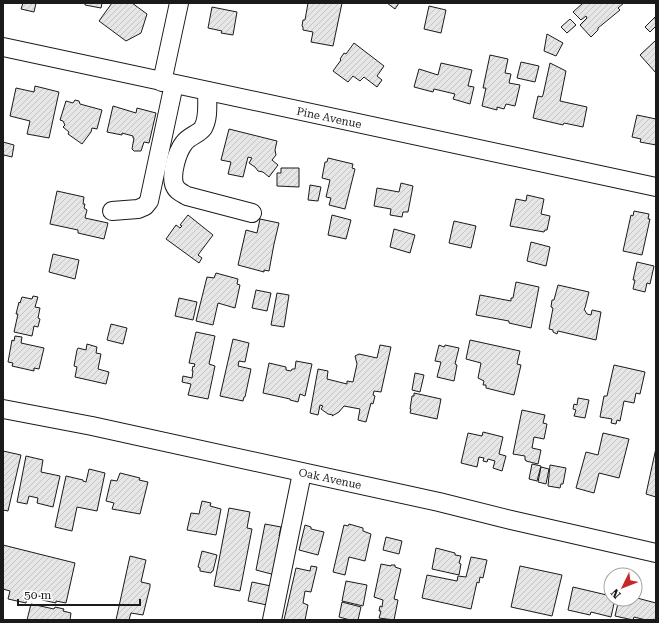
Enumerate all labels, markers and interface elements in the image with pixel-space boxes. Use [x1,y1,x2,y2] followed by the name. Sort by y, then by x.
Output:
[295,105,363,131] street label: Pine Avenue
[297,466,363,492] street label: Oak Avenue
[603,567,643,607] north arrow
[18,581,140,607] scale bar
[608,586,624,601] text: N
[24,588,51,602] text: 50 m

